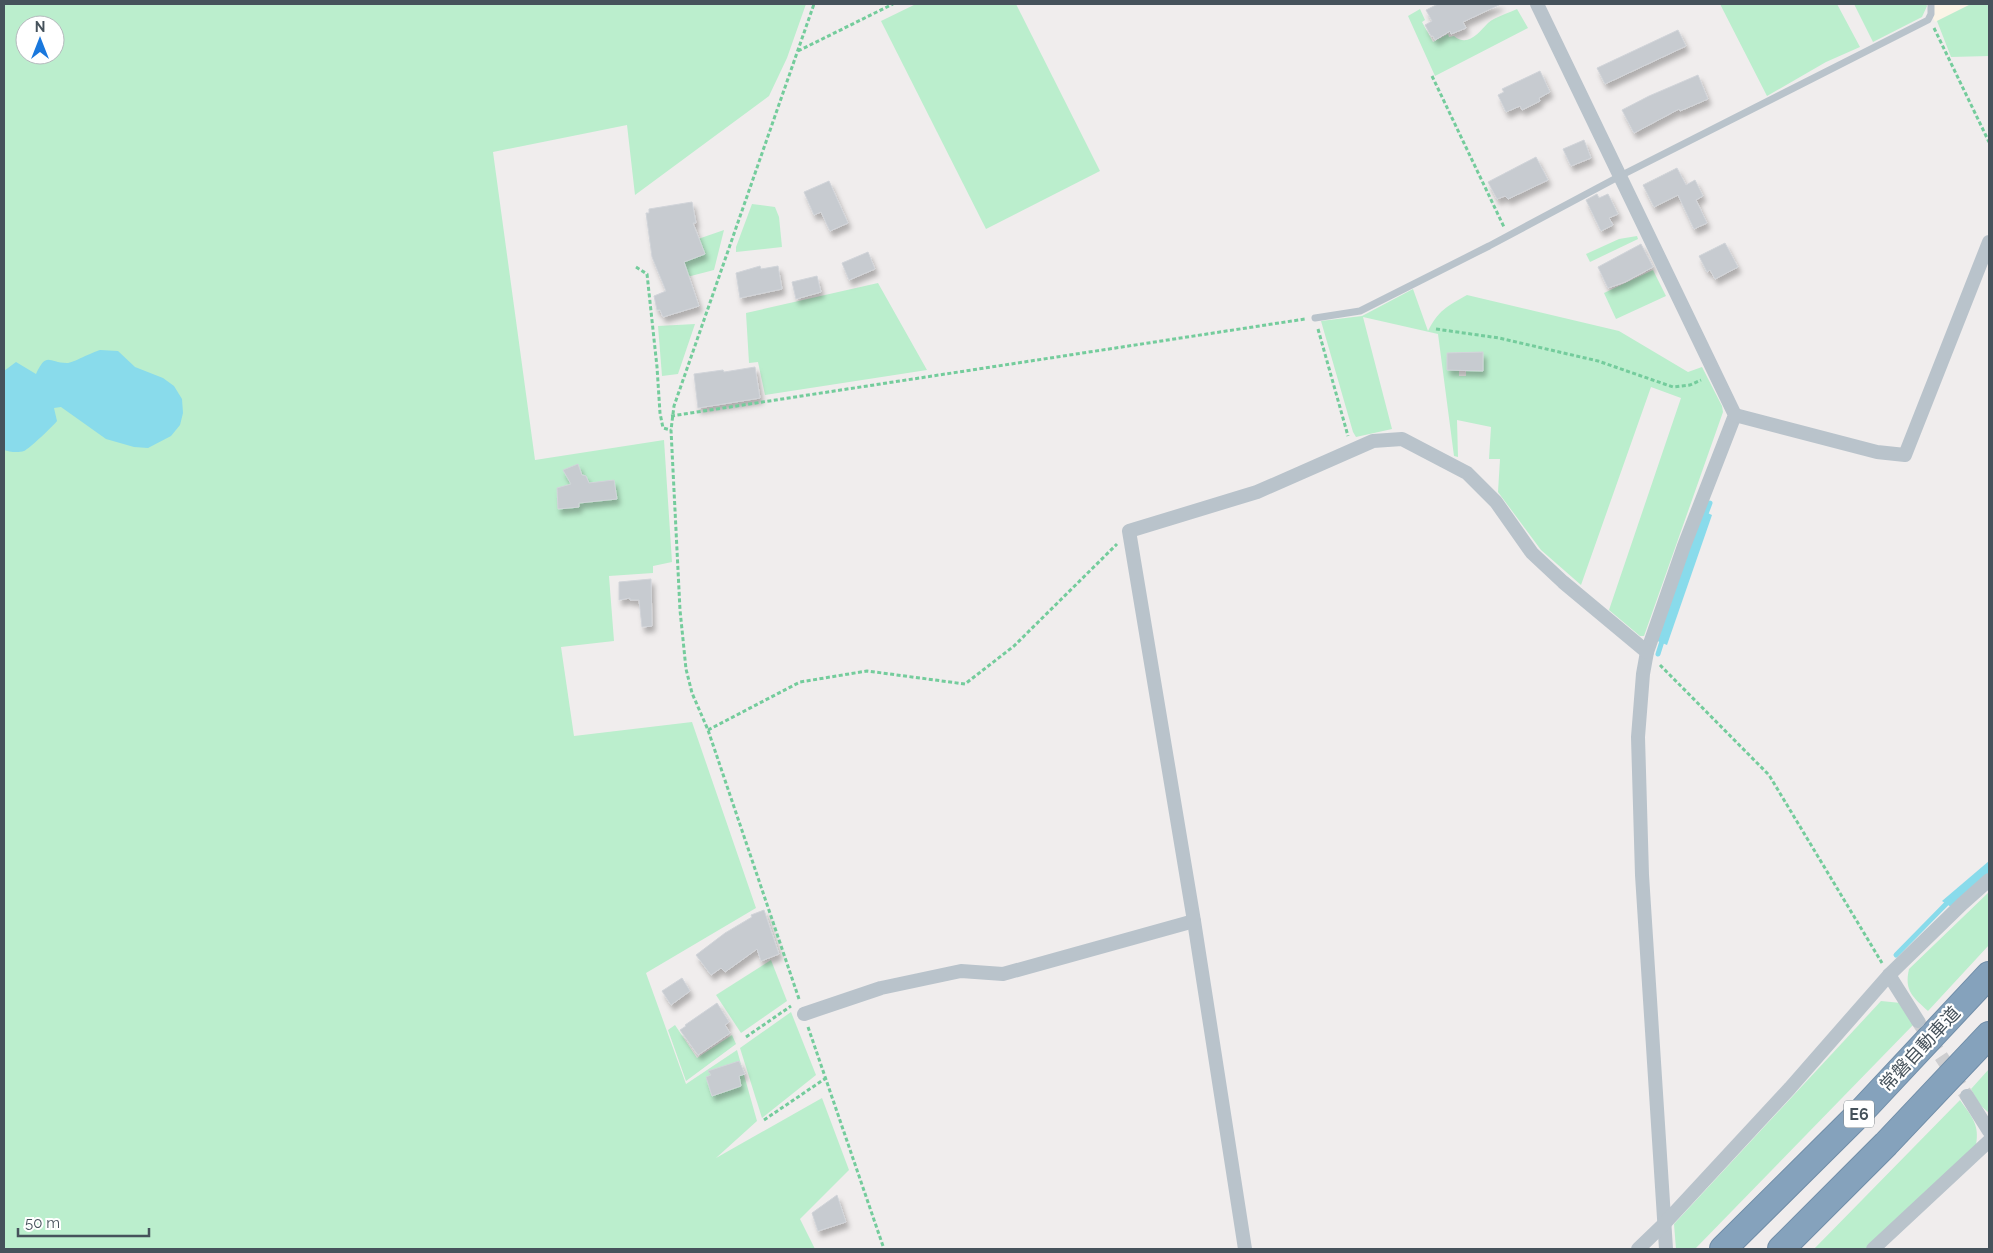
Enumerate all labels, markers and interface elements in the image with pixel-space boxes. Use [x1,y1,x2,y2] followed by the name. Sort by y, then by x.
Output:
[15,15,65,65] north arrow
[35,19,45,35] text: N
[1875,1002,1964,1095] street label: 常磐自動車道
[1844,1100,1874,1128] road number: E6
[18,1206,149,1238] scale bar
[25,1214,60,1232] text: 50 m

